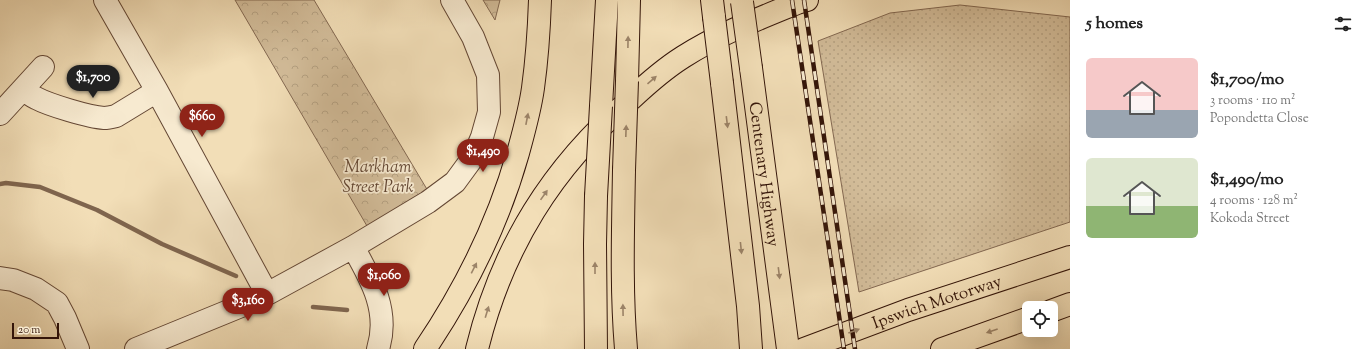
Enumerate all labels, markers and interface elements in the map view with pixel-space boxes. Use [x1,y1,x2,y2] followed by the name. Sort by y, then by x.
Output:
[1086,12,1143,36] text: 5 homes
[1332,13,1354,35] icon: filters
[625,35,631,48] one-way arrow
[60,65,126,99] pin: $1,700
[1210,68,1284,92] text: $1,700/mo
[76,69,110,87] text: $1,700
[1118,74,1166,122] icon: home
[647,76,657,85] one-way arrow
[1210,92,1295,110] text: 3 rooms · 110 m²
[742,100,784,249] street label: Centenary Highway
[178,104,226,138] pin: $660
[189,108,215,126] text: $660
[1210,110,1309,128] text: Popondetta Close
[524,113,530,126] one-way arrow
[724,116,730,128] one-way arrow
[622,125,629,137] one-way arrow
[450,139,516,173] pin: $1,490
[466,143,500,161] text: $1,490
[343,156,414,200] park label: Markham Street Park
[1210,168,1284,192] text: $1,490/mo
[1118,174,1166,222] icon: home
[540,190,548,200] one-way arrow
[1210,192,1298,210] text: 4 rooms · 128 m²
[1210,210,1290,228] text: Kokoda Street
[738,242,745,254] one-way arrow
[592,261,598,274] one-way arrow
[470,262,477,273] one-way arrow
[351,263,417,297] pin: $1,060
[367,267,401,285] text: $1,060
[776,267,782,279] one-way arrow
[869,270,1006,336] street label: Ipswich Motorway
[215,288,281,322] pin: $3,160
[231,292,265,310] text: $3,160
[1022,301,1058,337] map controls
[1022,301,1058,337] button: locate
[620,303,626,316] one-way arrow
[485,305,491,317] one-way arrow
[12,321,59,340] scale bar
[18,322,40,338] text: 20 m
[848,327,860,333] one-way arrow
[986,328,998,334] one-way arrow

